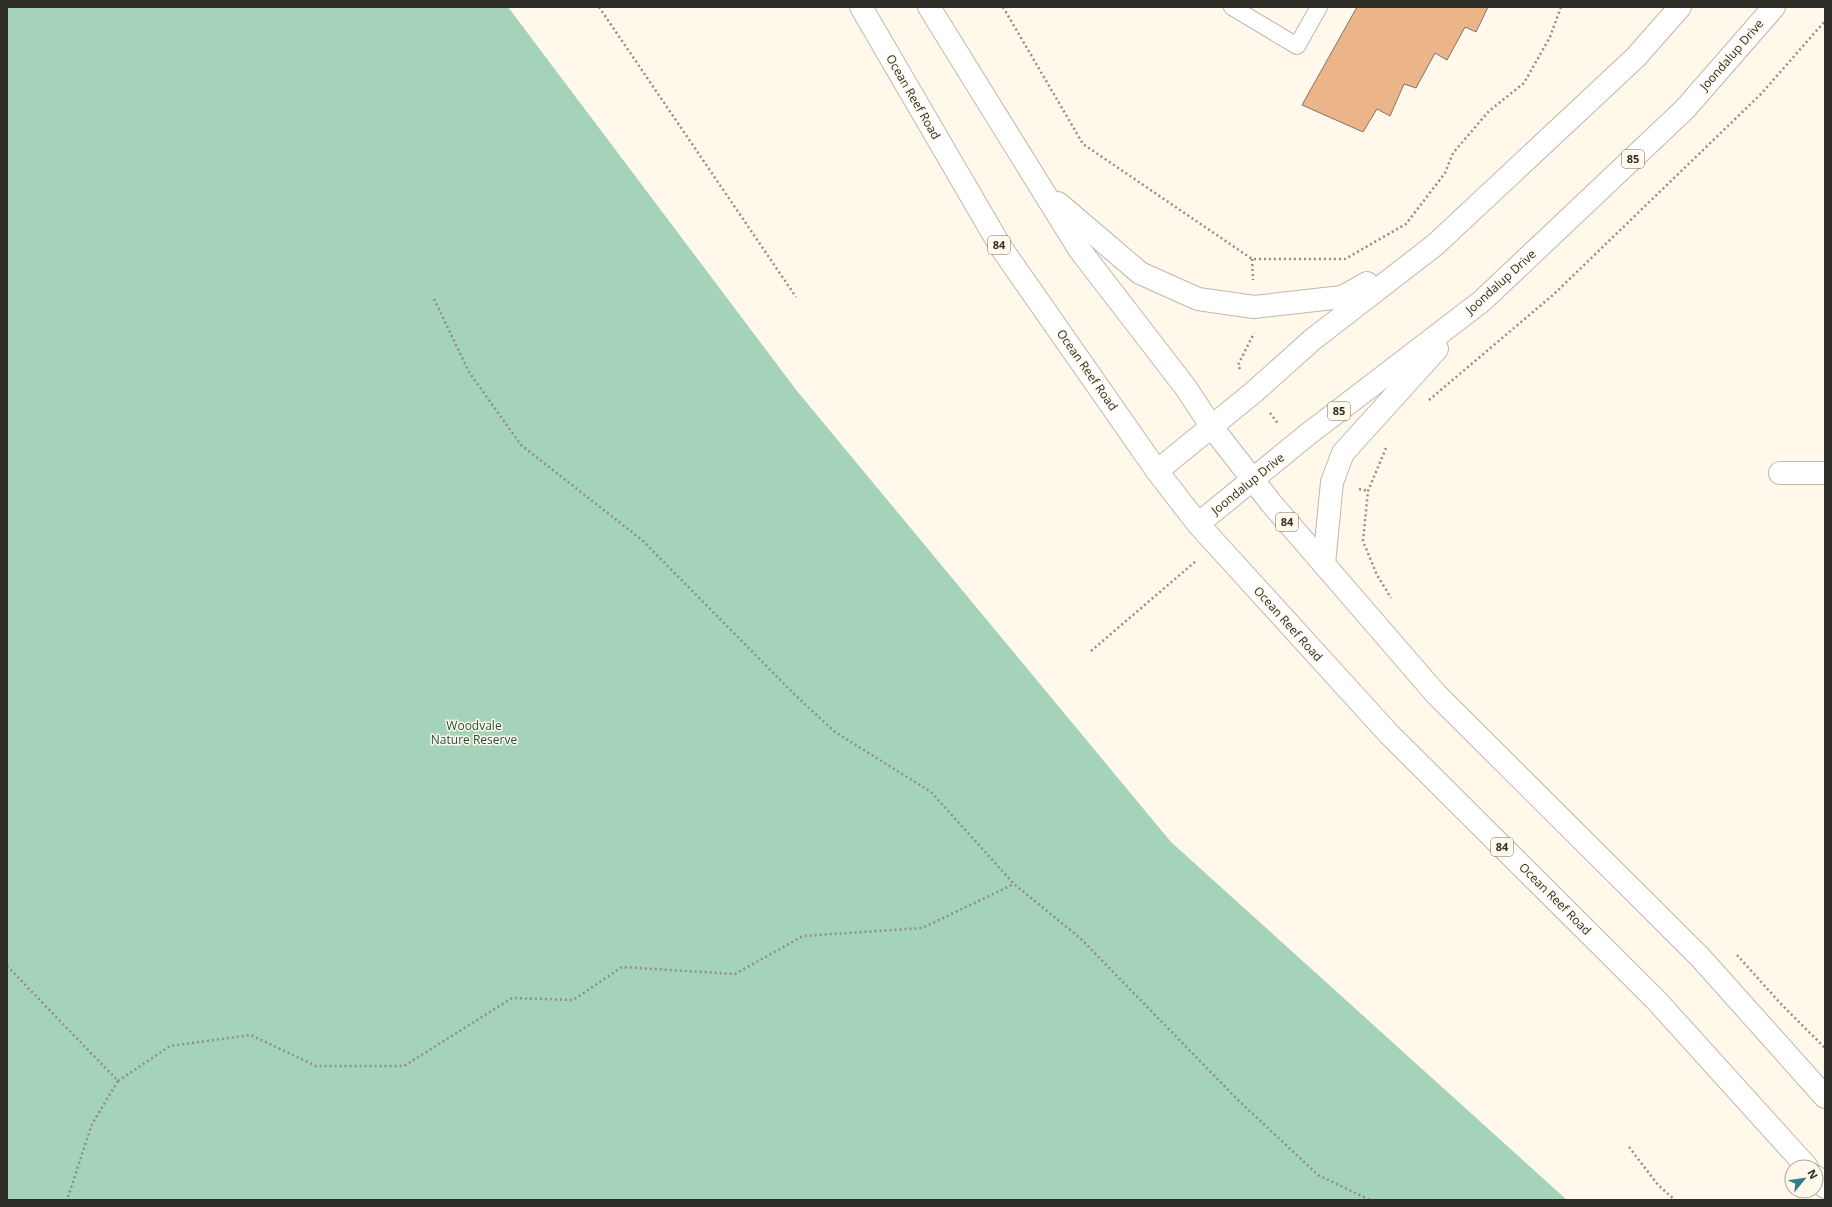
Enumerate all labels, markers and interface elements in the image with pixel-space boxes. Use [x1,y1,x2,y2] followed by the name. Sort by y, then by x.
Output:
[1695,15,1767,95] street label: Joondalup Drive
[882,51,945,142] street label: Ocean Reef Road
[1622,150,1644,168] road number: 85
[988,236,1010,254] road number: 84
[1461,245,1540,318] street label: Joondalup Drive
[1053,326,1122,414] street label: Ocean Reef Road
[1328,402,1350,420] road number: 85
[1207,449,1288,519] street label: Joondalup Drive
[1276,513,1298,531] road number: 84
[1250,582,1327,665] street label: Ocean Reef Road
[431,717,517,748] park label: Woodvale Nature Reserve
[1491,838,1513,856] road number: 84
[1516,859,1595,938] street label: Ocean Reef Road
[1784,1159,1824,1199] north arrow
[1804,1166,1822,1181] text: N

